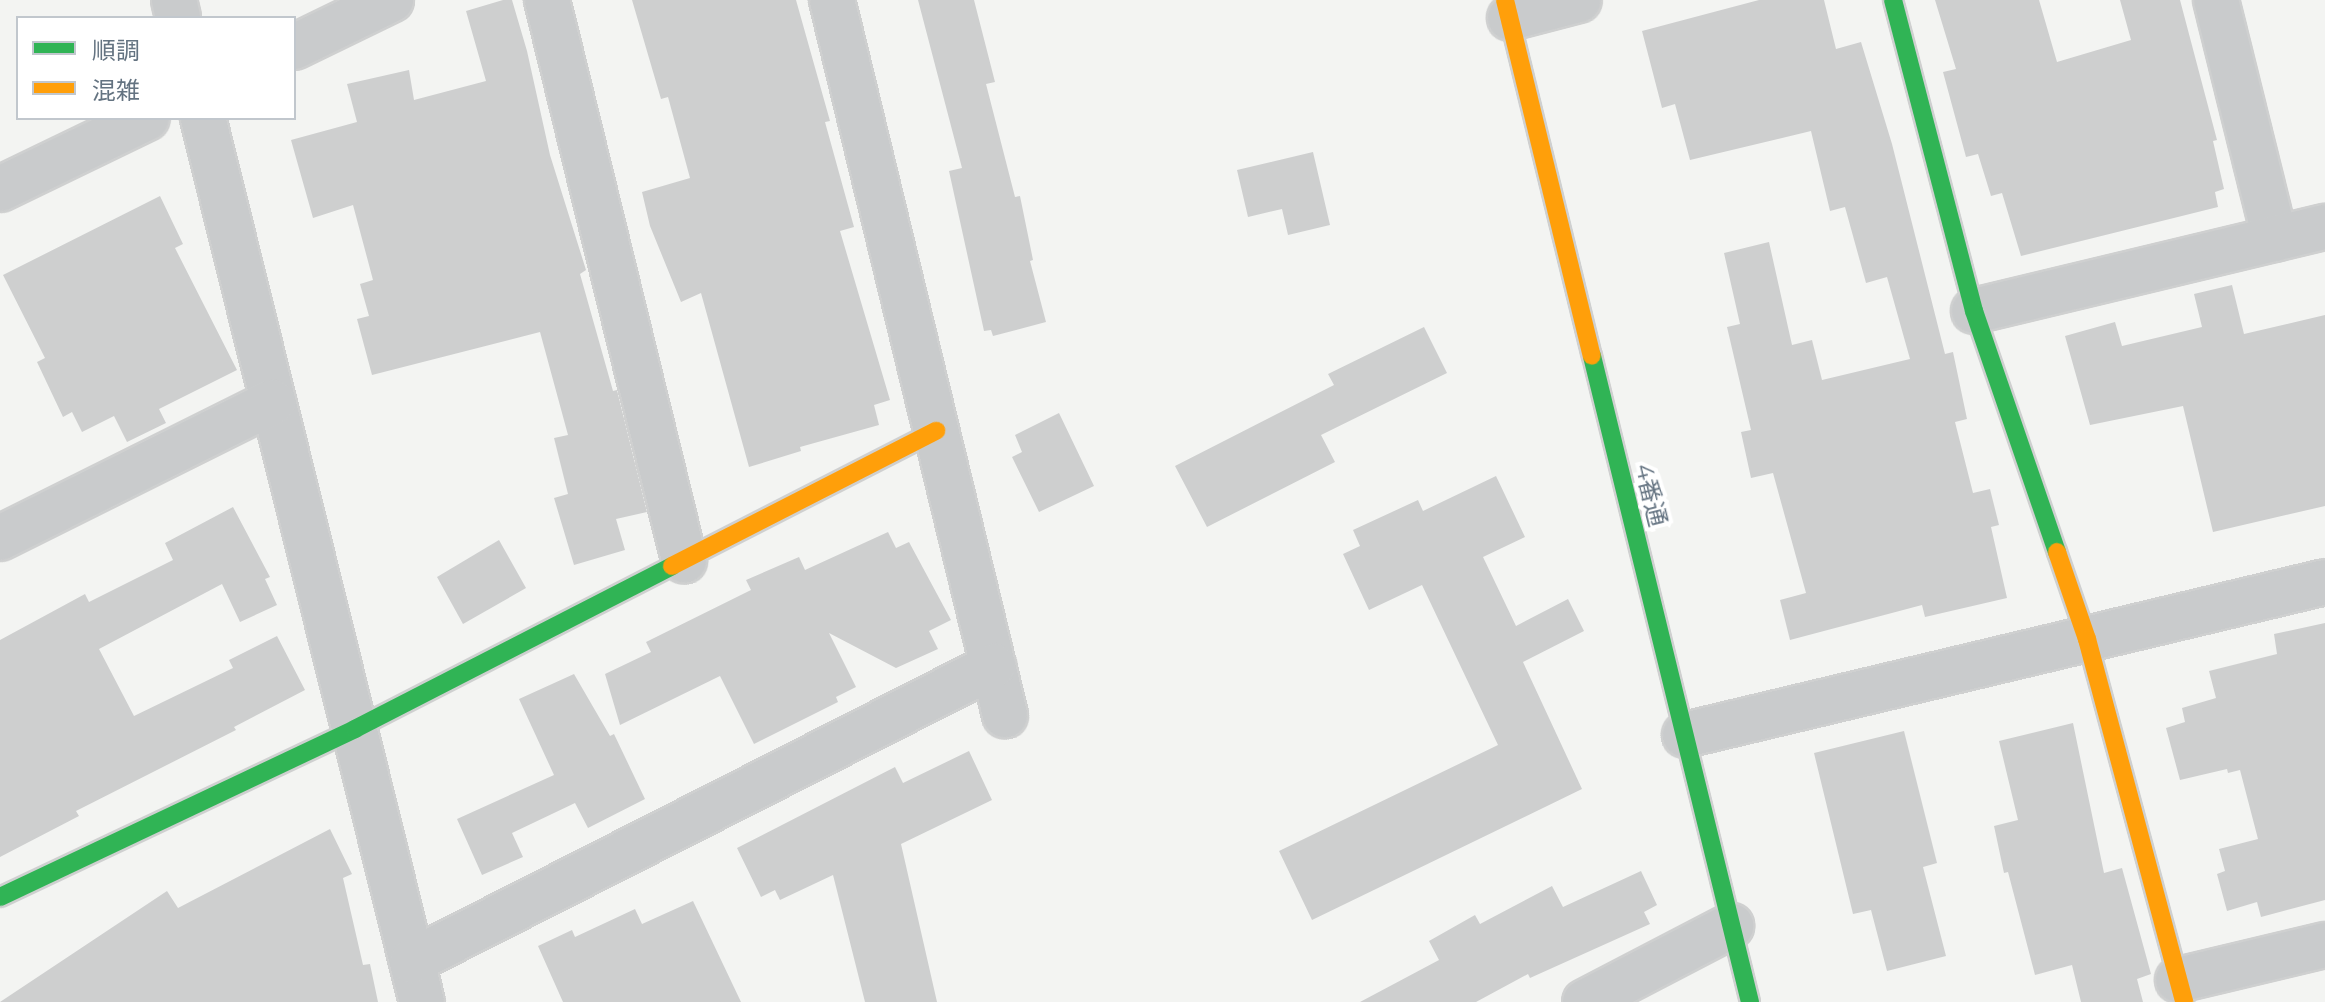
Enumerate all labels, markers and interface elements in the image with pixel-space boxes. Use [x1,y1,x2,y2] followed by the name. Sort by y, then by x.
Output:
[16,16,296,120] legend
[92,36,140,65] text: 順調
[92,76,140,105] text: 混雑
[1629,461,1673,529] street label: 4番通

